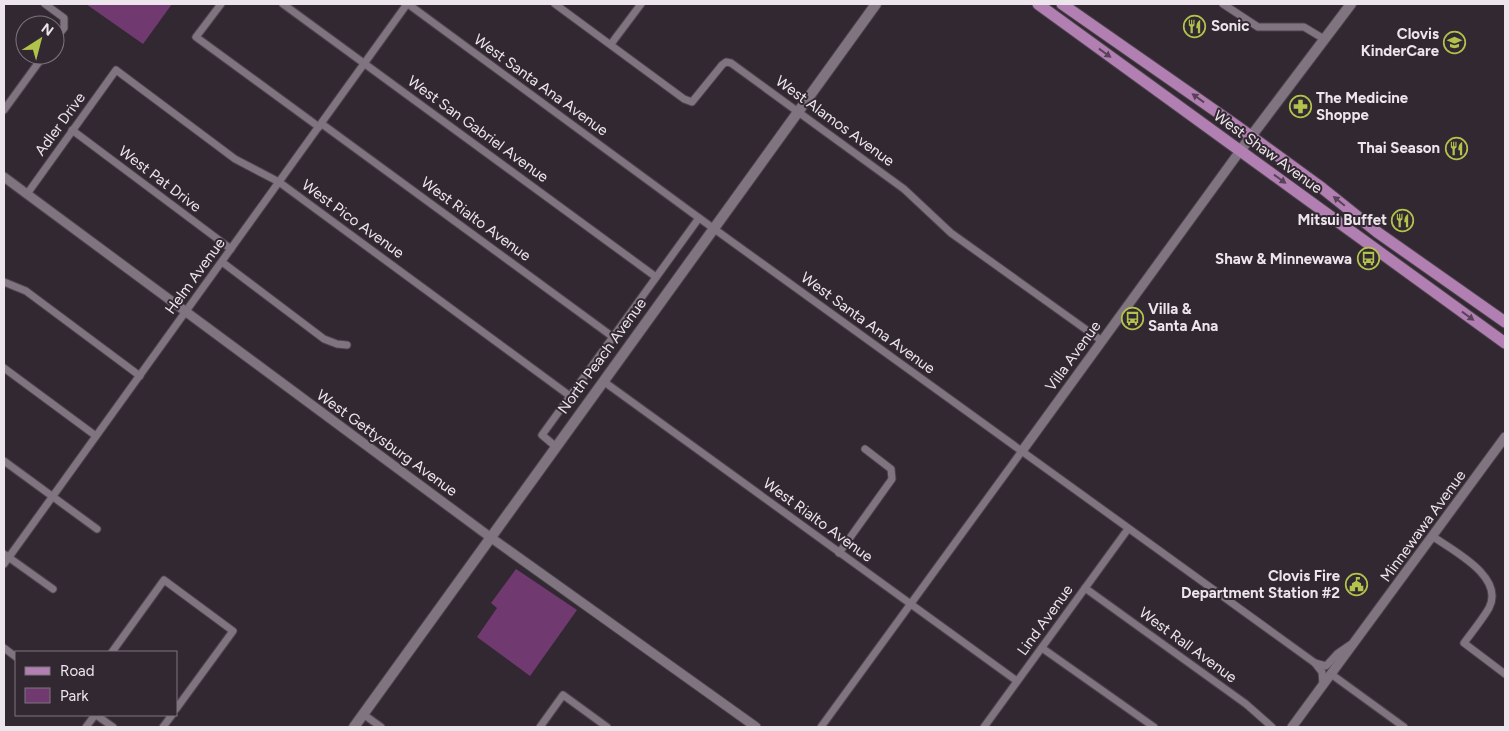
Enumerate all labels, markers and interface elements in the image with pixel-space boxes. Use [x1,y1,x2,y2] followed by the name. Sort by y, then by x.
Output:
[1183,14,1207,38] restaurant icon: Sonic
[15,15,65,65] north arrow
[1211,17,1249,35] place label: Sonic
[38,20,57,40] text: N
[1361,25,1440,60] place label: Clovis KinderCare
[471,30,611,140] street label: West Santa Ana Avenue
[1443,31,1467,55] school or university icon: Clovis KinderCare
[1098,48,1112,58] one-way arrow
[404,72,552,186] street label: West San Gabriel Avenue
[772,72,898,170] street label: West Alamos Avenue
[31,89,89,159] street label: Adler Drive
[1316,89,1409,124] place label: The Medicine Shoppe
[1191,93,1204,103] one-way arrow
[1288,95,1312,119] pharmacy icon: The Medicine Shoppe
[1210,107,1326,197] street label: West Shaw Avenue
[1444,136,1468,160] restaurant icon: Thai Season
[1358,139,1440,157] place label: Thai Season
[115,142,205,216] street label: West Pat Drive
[418,173,534,265] street label: West Rialto Avenue
[1273,174,1287,184] one-way arrow
[298,176,408,262] street label: West Pico Avenue
[1332,195,1345,206] one-way arrow
[1391,208,1415,232] restaurant icon: Mitsui Buffet
[1298,211,1387,229] place label: Mitsui Buffet
[161,234,229,318] street label: Helm Avenue
[1356,247,1380,271] bus stop icon: Shaw & Minnewawa
[1215,250,1352,268] place label: Shaw & Minnewawa
[798,268,938,378] street label: West Santa Ana Avenue
[554,295,650,417] street label: North Peach Avenue
[1148,300,1218,335] place label: Villa & Santa Ana
[1120,306,1144,330] bus stop icon: Villa & Santa Ana
[1461,311,1475,321] one-way arrow
[1041,317,1105,395] street label: Villa Avenue
[313,386,461,500] street label: West Gettysburg Avenue
[1376,467,1470,585] street label: Minnewawa Avenue
[760,474,876,566] street label: West Rialto Avenue
[1181,567,1341,602] place label: Clovis Fire Department Station #2
[1344,573,1368,597] public building icon: Clovis Fire Department Station #2
[1013,581,1077,659] street label: Lind Avenue
[1136,604,1240,686] street label: West Rall Avenue
[15,651,178,716] legend
[60,662,95,680] text: Road
[60,687,89,705] text: Park

